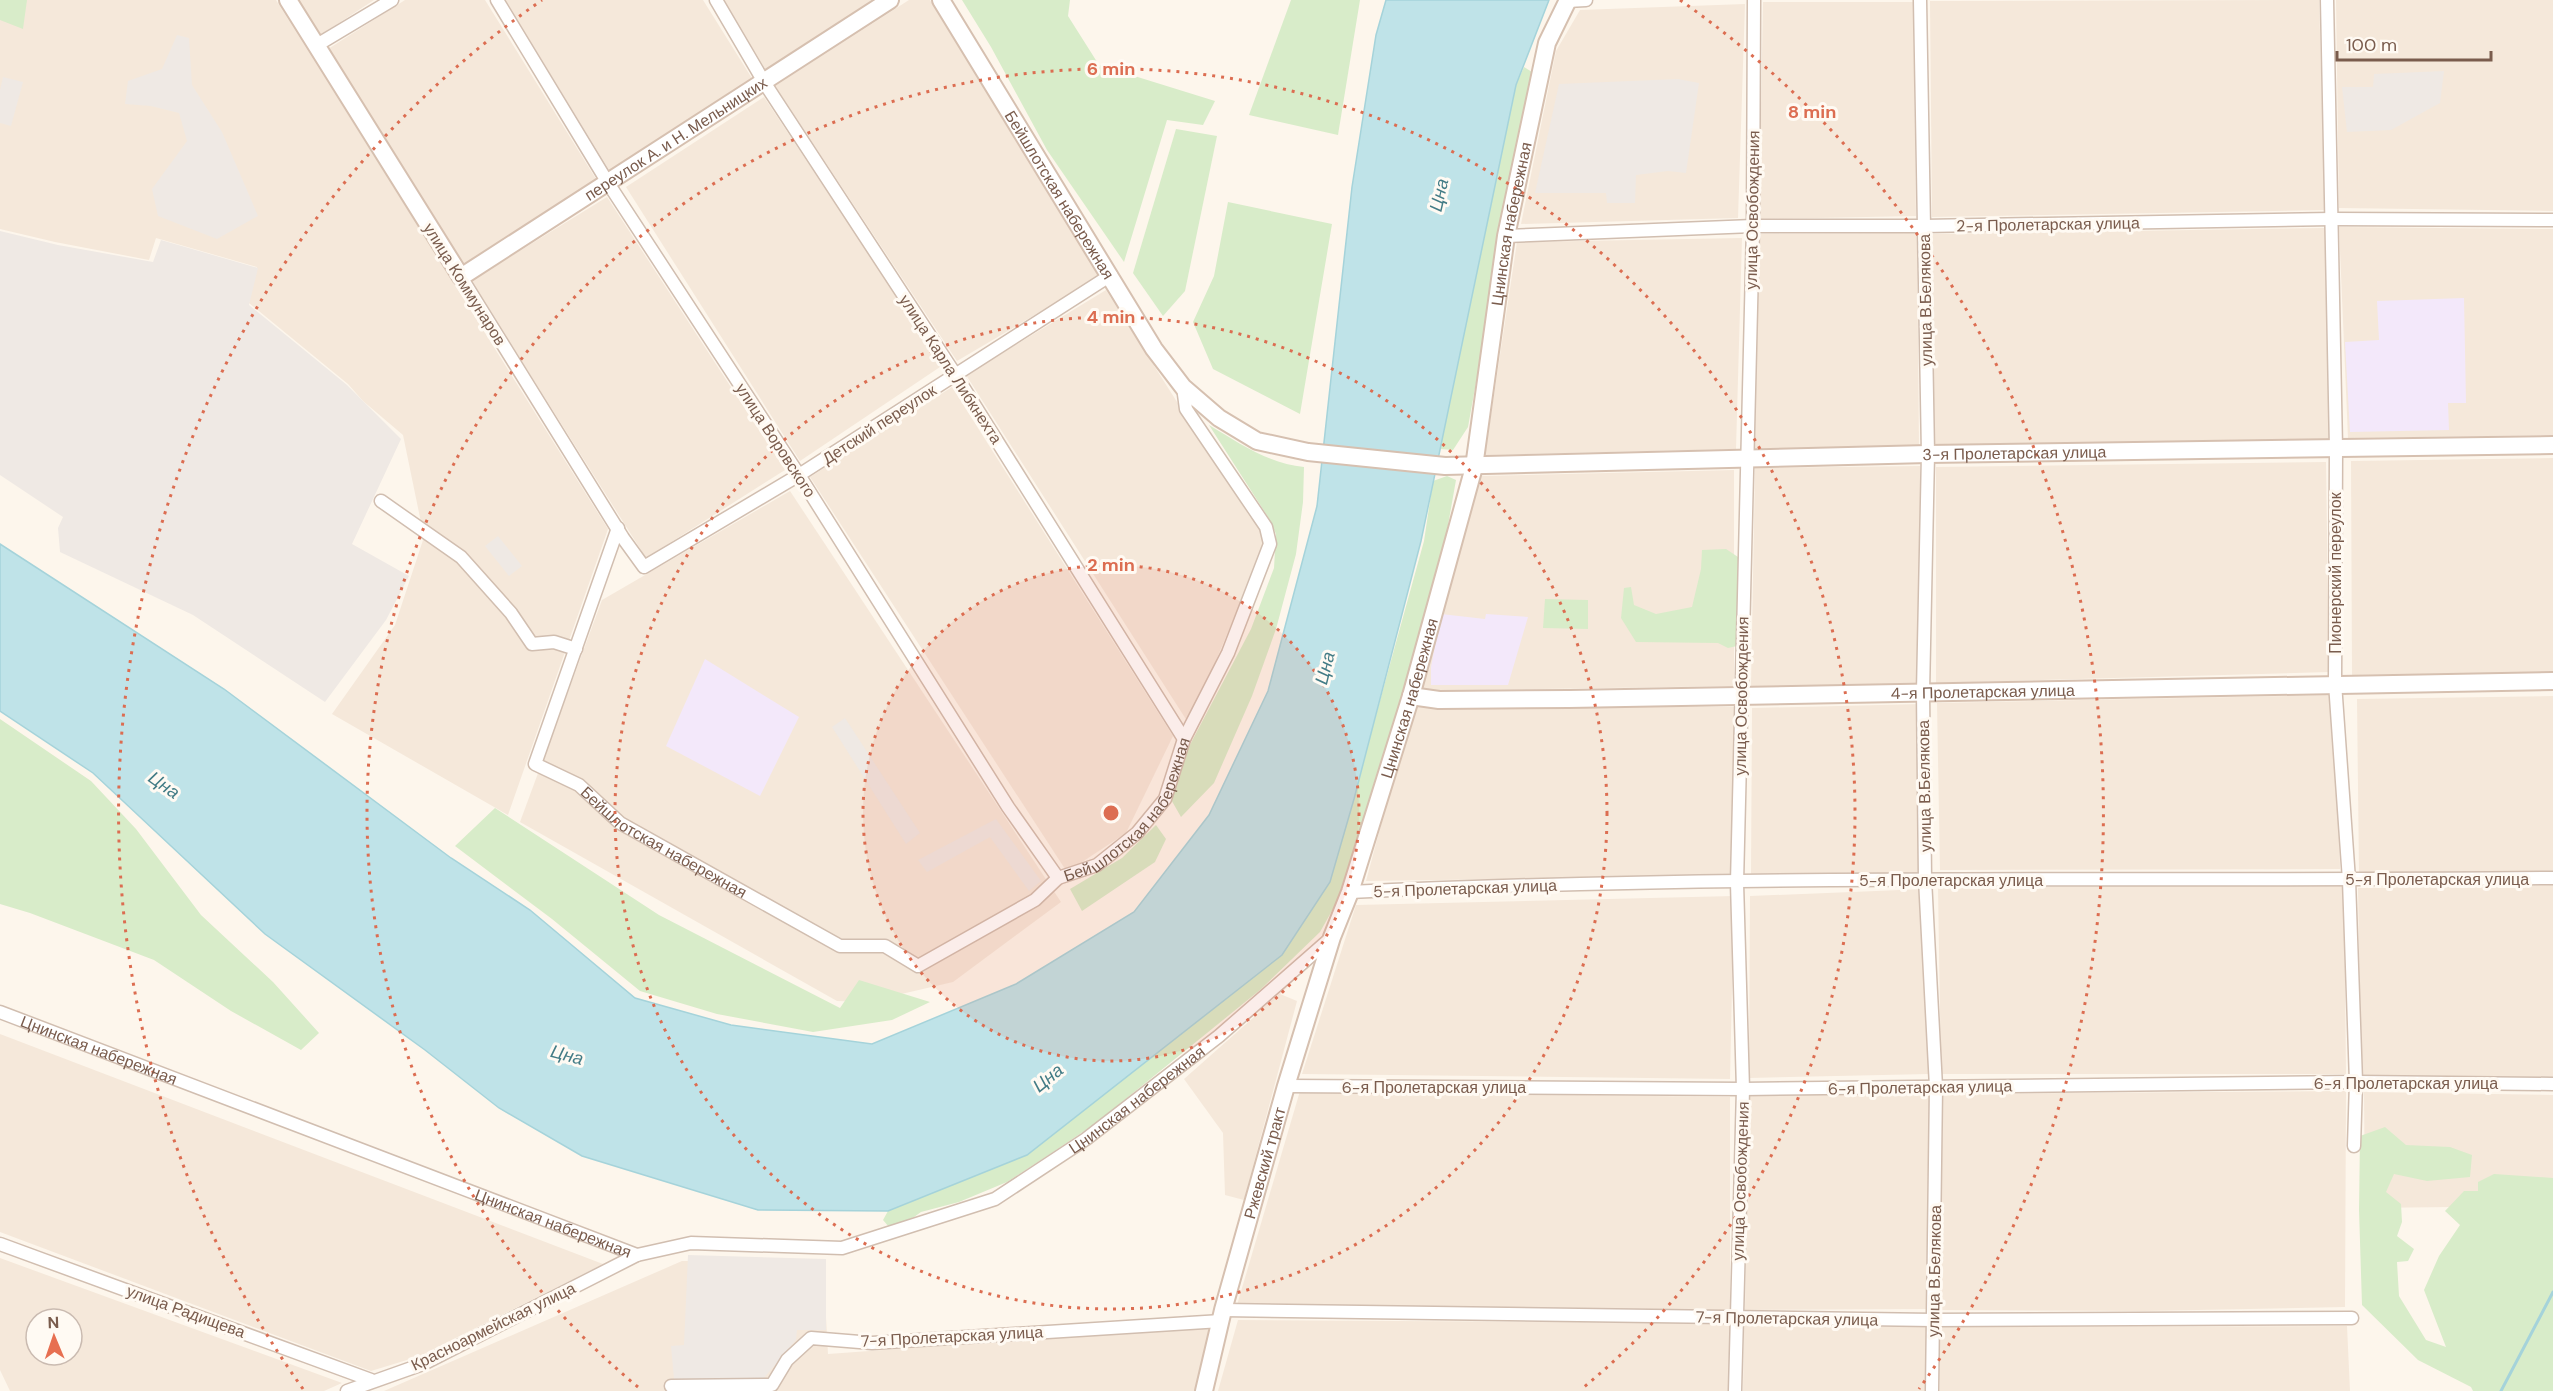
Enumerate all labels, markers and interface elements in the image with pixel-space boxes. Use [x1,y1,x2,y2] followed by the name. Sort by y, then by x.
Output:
[2337,24,2492,62] scale bar
[2346,33,2397,57] text: 100 m
[1087,57,1135,81] text: 6 min
[581,72,771,206] street label: переулок А. и Н. Мельницких
[1788,100,1836,124] text: 8 min
[1000,107,1119,283] street label: Бейшлотская набережная
[1741,130,1764,290] street label: улица Освобождения
[1486,140,1537,307] street label: Цнинская набережная
[1424,176,1454,214] water label: Цна
[1956,212,2140,237] street label: 2-я Пролетарская улица
[418,219,511,349] street label: улица Коммунаров
[1914,234,1937,366] street label: улица В.Белякова
[894,291,1007,448] street label: улица Карла Либкнехта
[1087,305,1135,329] text: 4 min
[731,379,820,502] street label: улица Воровского
[818,379,941,469] street label: Детский переулок
[1922,441,2107,465] street label: 3-я Пролетарская улица
[2325,491,2346,654] street label: Пионерский переулок
[1087,553,1135,577] text: 2 min
[1376,616,1443,781] street label: Цнинская набережная
[1730,616,1753,776] street label: улица Освобождения
[1309,649,1341,687] water label: Цна
[1890,680,2075,704] street label: 4-я Пролетарская улица
[1913,720,1936,852] street label: улица В.Белякова
[1061,735,1195,886] street label: Бейшлотская набережная
[144,766,184,804] water label: Цна
[576,782,751,903] street label: Бейшлотская набережная
[1101,803,1121,823] centre of rings
[2345,869,2529,890] street label: 5-я Пролетарская улица
[1859,870,2043,891] street label: 5-я Пролетарская улица
[1373,875,1557,902] street label: 5-я Пролетарская улица
[18,1011,180,1090] street label: Цнинская набережная
[548,1039,586,1071] water label: Цна
[1065,1041,1209,1159] street label: Цнинская набережная
[1028,1058,1068,1098] water label: Цна
[2314,1073,2498,1094] street label: 6-я Пролетарская улица
[1828,1075,2012,1100] street label: 6-я Пролетарская улица
[1342,1077,1526,1098] street label: 6-я Пролетарская улица
[1727,1101,1754,1261] street label: улица Освобождения
[1239,1104,1291,1221] street label: Ржевский тракт
[472,1184,634,1263] street label: Цнинская набережная
[1923,1205,1946,1337] street label: улица В.Белякова
[407,1277,579,1375] street label: Красноармейская улица
[124,1280,248,1343] street label: улица Радищева
[1696,1306,1878,1331] street label: 7-я Пролетарская улица
[24,1307,84,1367] north arrow
[47,1312,60,1333] text: N
[860,1321,1044,1352] street label: 7-я Пролетарская улица

